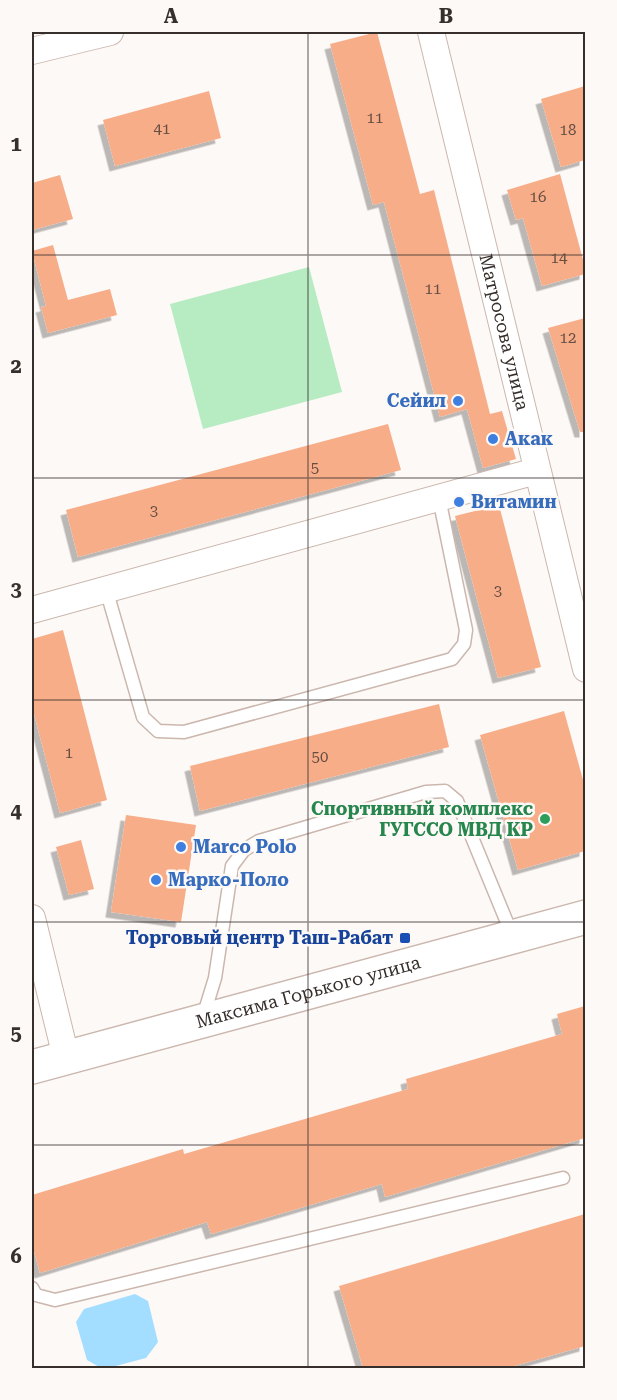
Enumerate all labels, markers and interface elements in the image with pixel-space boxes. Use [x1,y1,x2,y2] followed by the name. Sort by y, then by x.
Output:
[164,4,179,28] text: A
[439,4,453,28] text: B
[367,109,383,127] house number: 11
[154,120,170,138] house number: 41
[560,121,576,139] house number: 18
[10,132,22,156] text: 1
[530,188,546,206] house number: 16
[551,249,568,267] house number: 14
[475,252,534,413] street label: Матросова улица
[425,280,441,298] house number: 11
[560,329,576,347] house number: 12
[10,354,22,378] text: 2
[387,390,446,411] place label: Сейил
[451,394,465,408] marker: Сейил
[505,428,554,449] place label: Акак
[486,432,500,446] marker: Акак
[311,459,319,477] house number: 5
[471,491,557,512] place label: Витамин
[452,495,466,509] marker: Витамин
[150,502,158,520] house number: 3
[10,577,22,601] text: 3
[494,582,502,600] house number: 3
[65,744,73,762] house number: 1
[312,748,328,766] house number: 50
[311,798,534,840] place label: Спортивный комплекс ГУГССО МВД КР
[10,799,22,823] text: 4
[538,812,552,826] marker: Спортивный комплекс ГУГССО МВД КР
[193,836,297,857] place label: Marco Polo
[174,840,188,854] marker: Marco Polo
[168,869,289,890] place label: Марко-Поло
[149,873,163,887] marker: Марко-Поло
[126,927,393,948] place label: Торговый центр Таш-Рабат
[398,931,412,945] marker: Торговый центр Таш-Рабат
[193,951,423,1032] street label: Максима Горького улица
[10,1021,22,1045] text: 5
[10,1244,22,1268] text: 6

